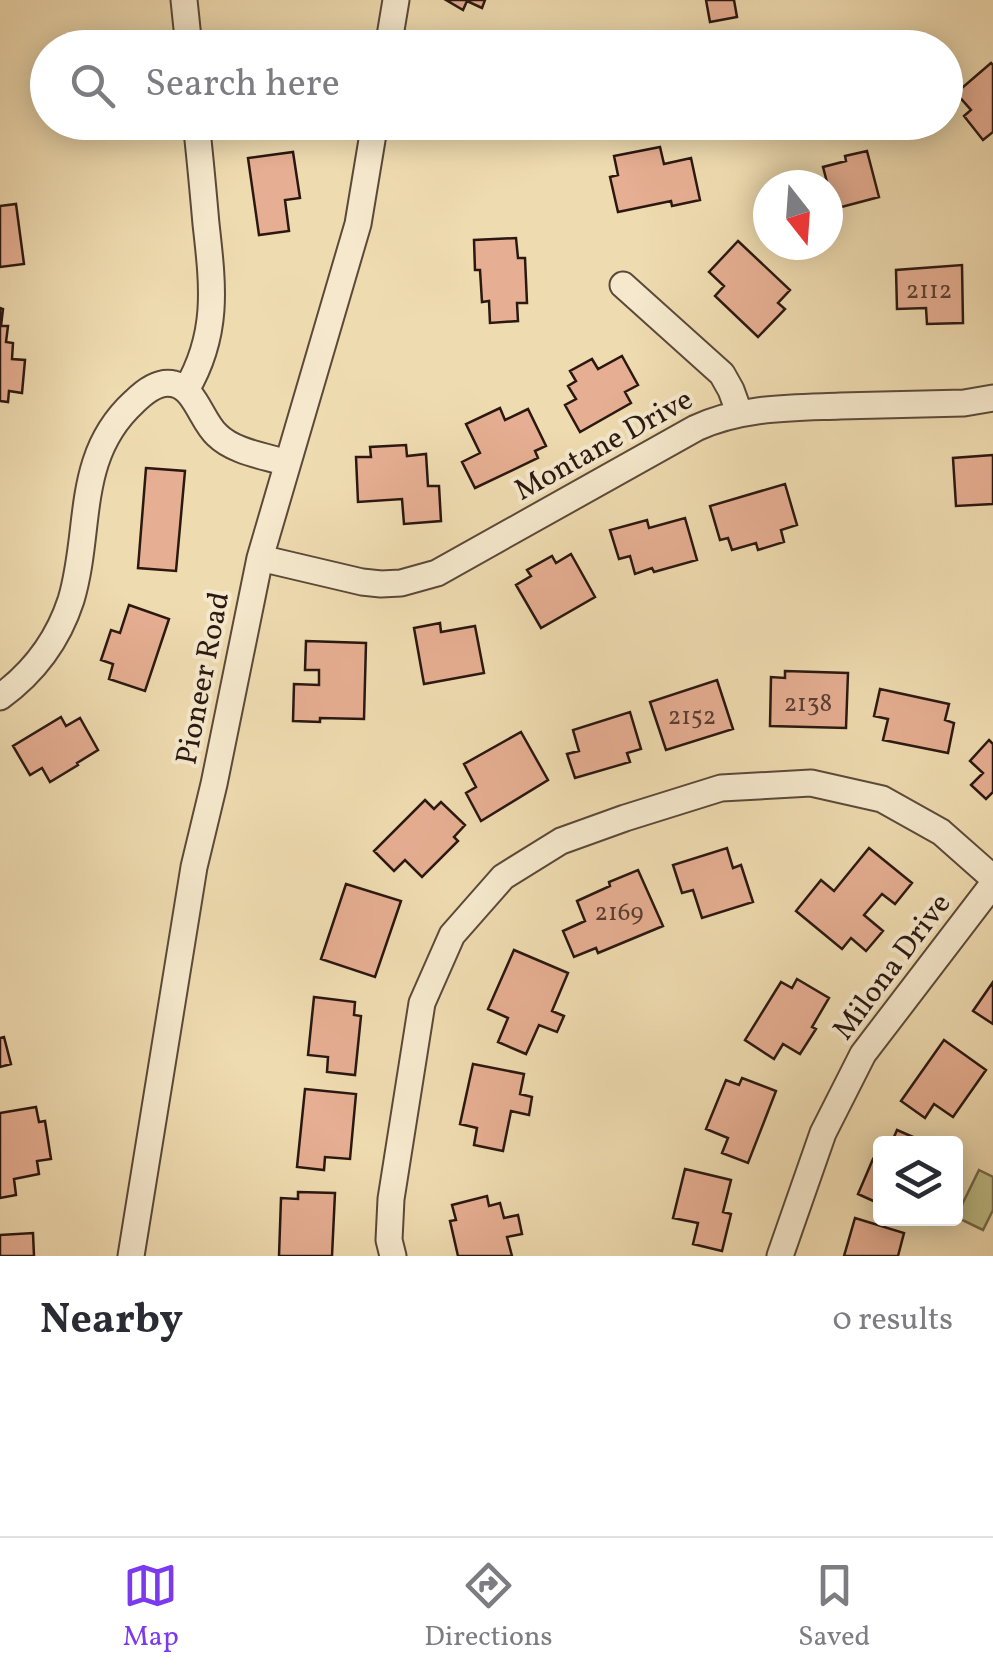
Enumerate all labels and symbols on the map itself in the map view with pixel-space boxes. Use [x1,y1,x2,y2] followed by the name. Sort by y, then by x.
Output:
[753,170,843,260] north arrow
[906,274,952,309] house number: 2112
[507,379,701,512] street label: Montane Drive
[167,588,241,768] street label: Pioneer Road
[784,687,832,722] house number: 2138
[668,700,716,735] house number: 2152
[823,885,962,1049] street label: Milona Drive
[595,896,643,931] house number: 2169

